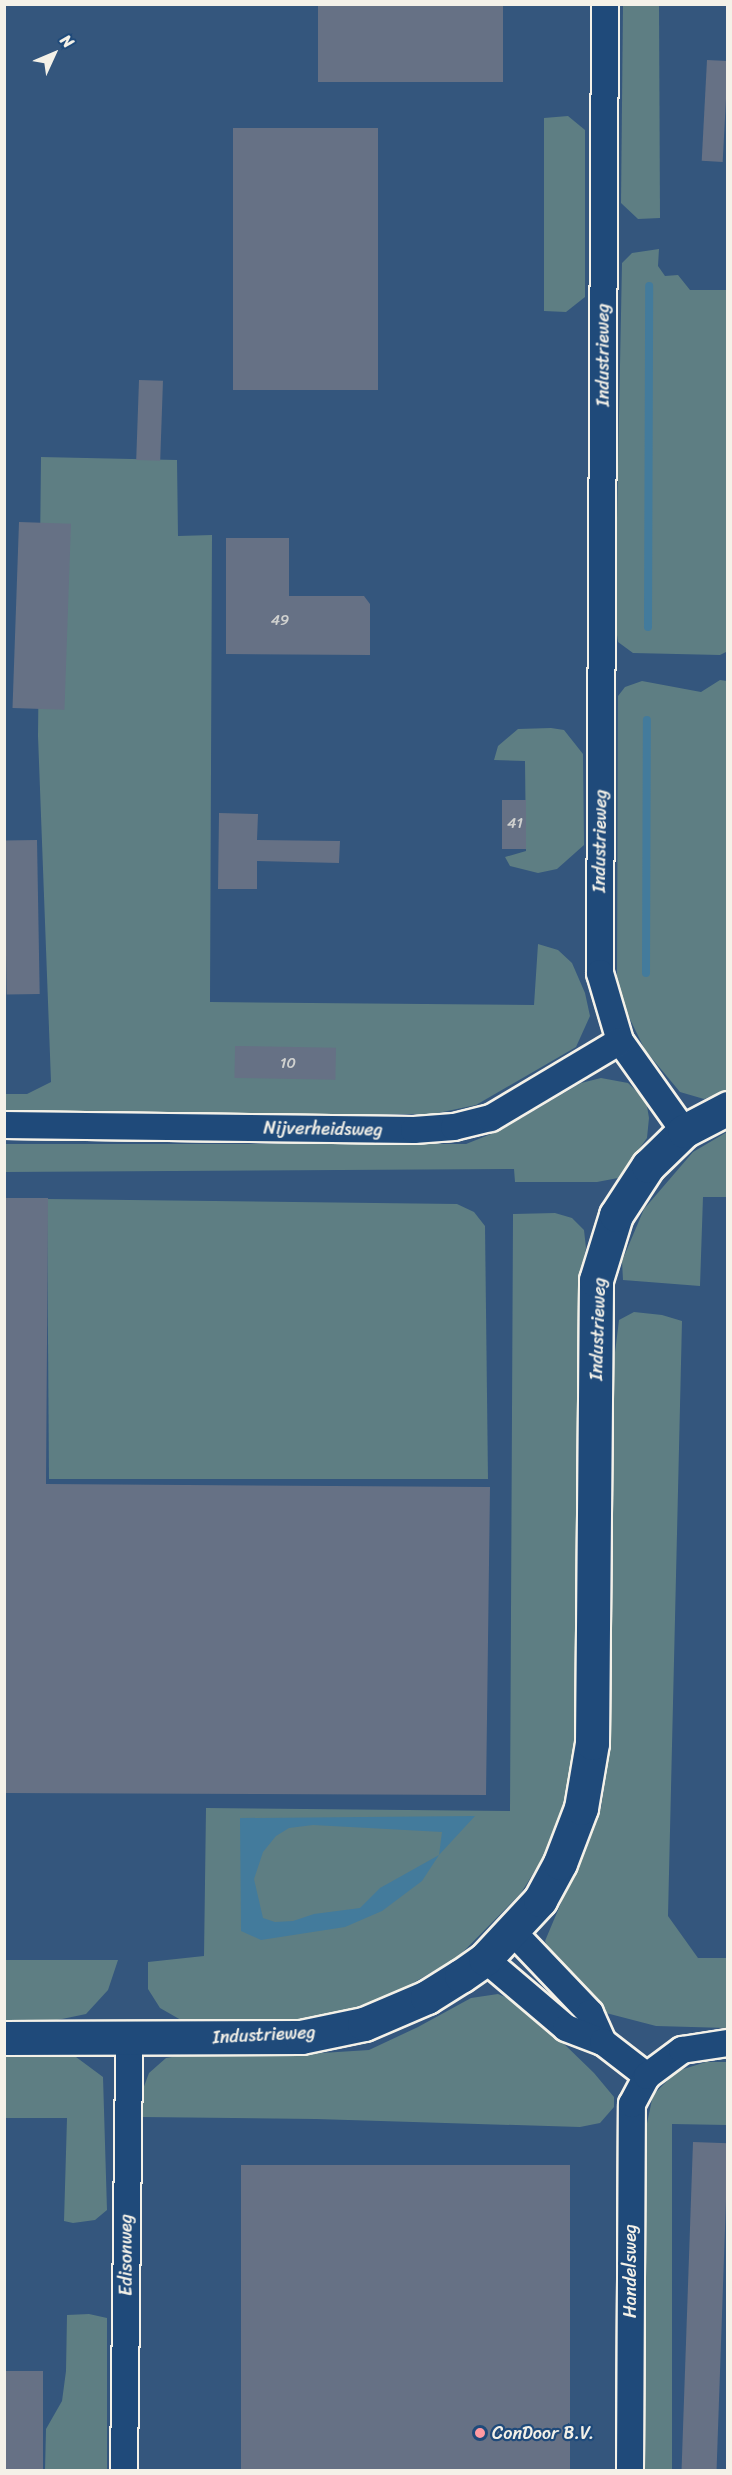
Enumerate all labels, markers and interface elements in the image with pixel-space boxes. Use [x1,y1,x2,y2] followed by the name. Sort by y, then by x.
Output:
[24,24,84,84] north arrow
[53,27,82,55] text: N
[592,303,614,407] street label: Industrieweg
[271,612,289,630] house number: 49
[588,789,612,893] street label: Industrieweg
[507,815,523,833] house number: 41
[280,1055,296,1073] house number: 10
[263,1117,383,1141] street label: Nijverheidsweg
[585,1277,611,1381] street label: Industrieweg
[212,2022,316,2048] street label: Industrieweg
[115,2214,137,2296] street label: Edisonweg
[619,2224,641,2318] street label: Handelsweg
[492,2422,596,2444] place label: ConDoor B.V.
[473,2426,487,2440] marker: ConDoor B.V.

